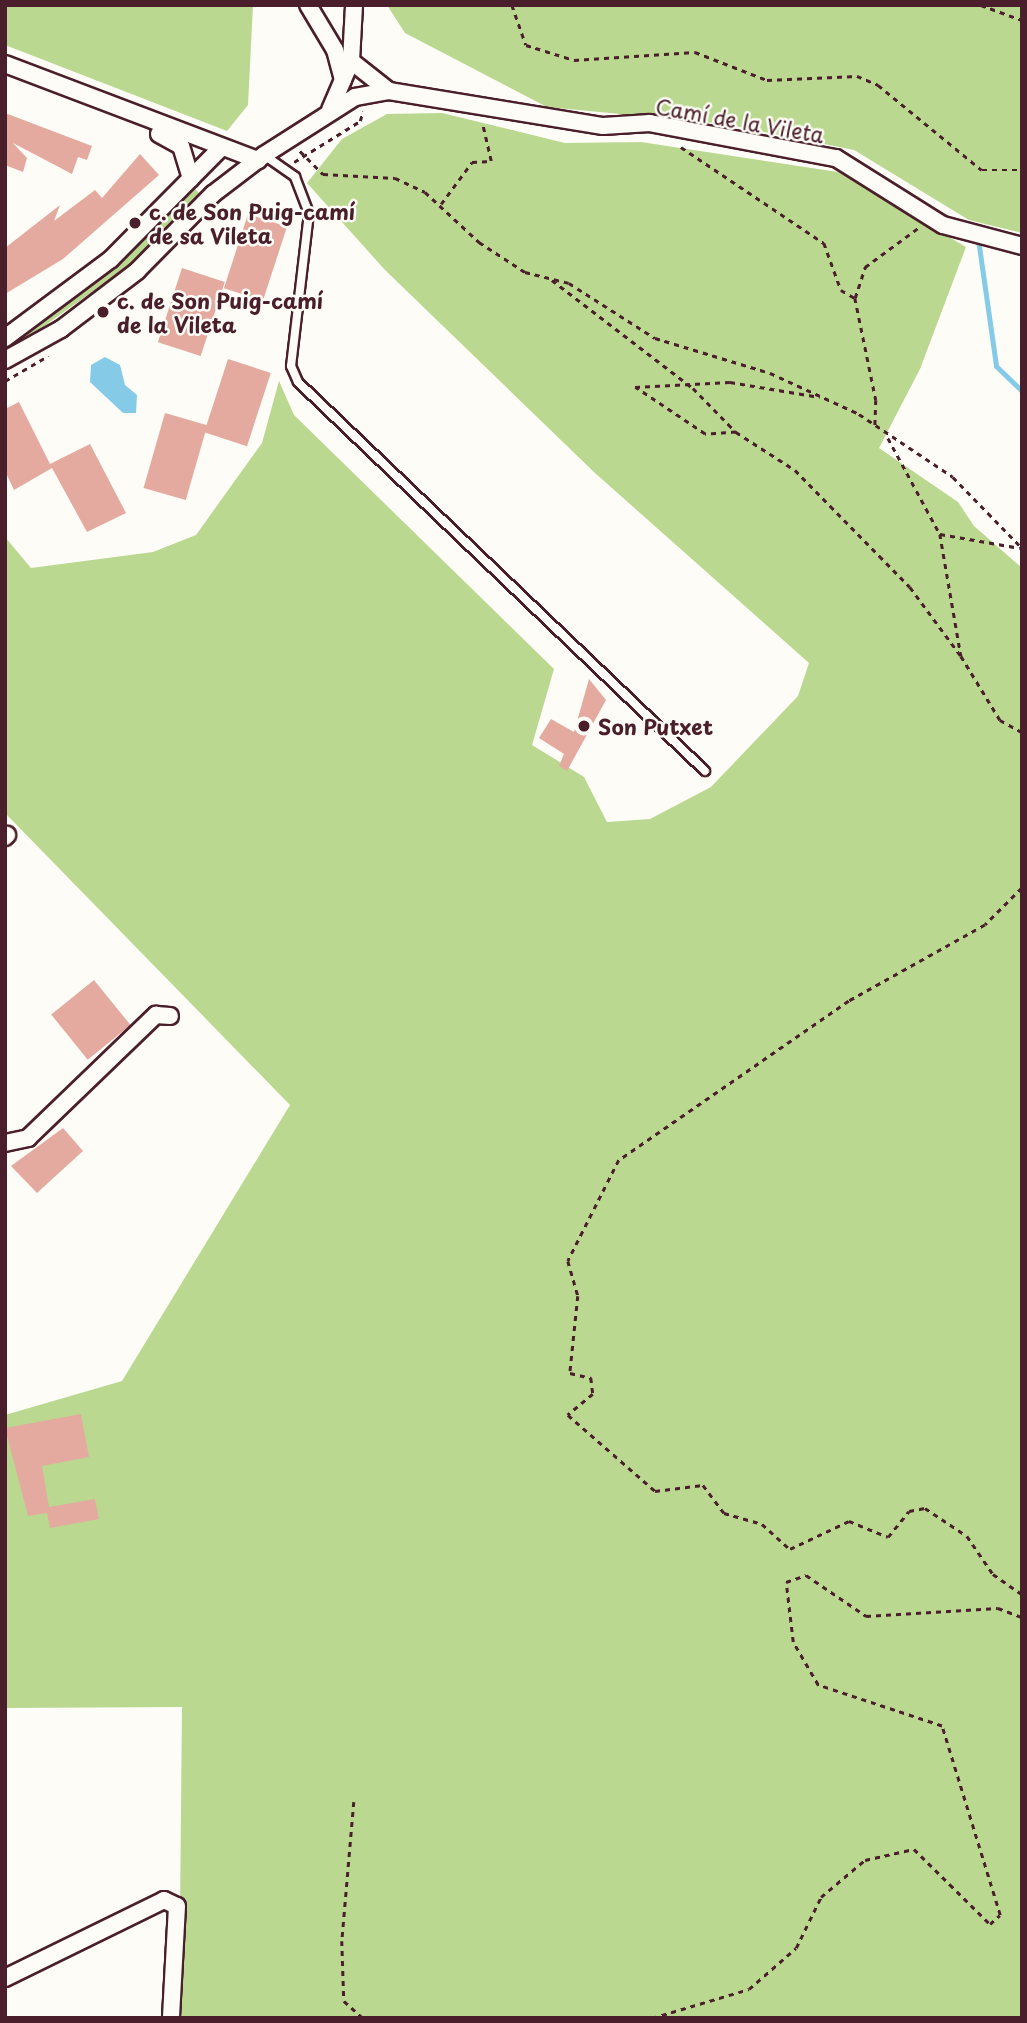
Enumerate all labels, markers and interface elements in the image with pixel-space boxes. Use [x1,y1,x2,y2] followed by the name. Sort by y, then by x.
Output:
[652,92,828,148] street label: Camí de la Vileta
[149,198,356,248] place label: c. de Son Puig-camí de sa Vileta
[127,215,143,231] marker: c. de Son Puig-camí de sa Vileta
[117,287,324,337] place label: c. de Son Puig-camí de la Vileta
[95,304,111,320] marker: c. de Son Puig-camí de la Vileta
[598,713,713,739] place label: Son Putxet
[576,718,592,734] marker: Son Putxet

